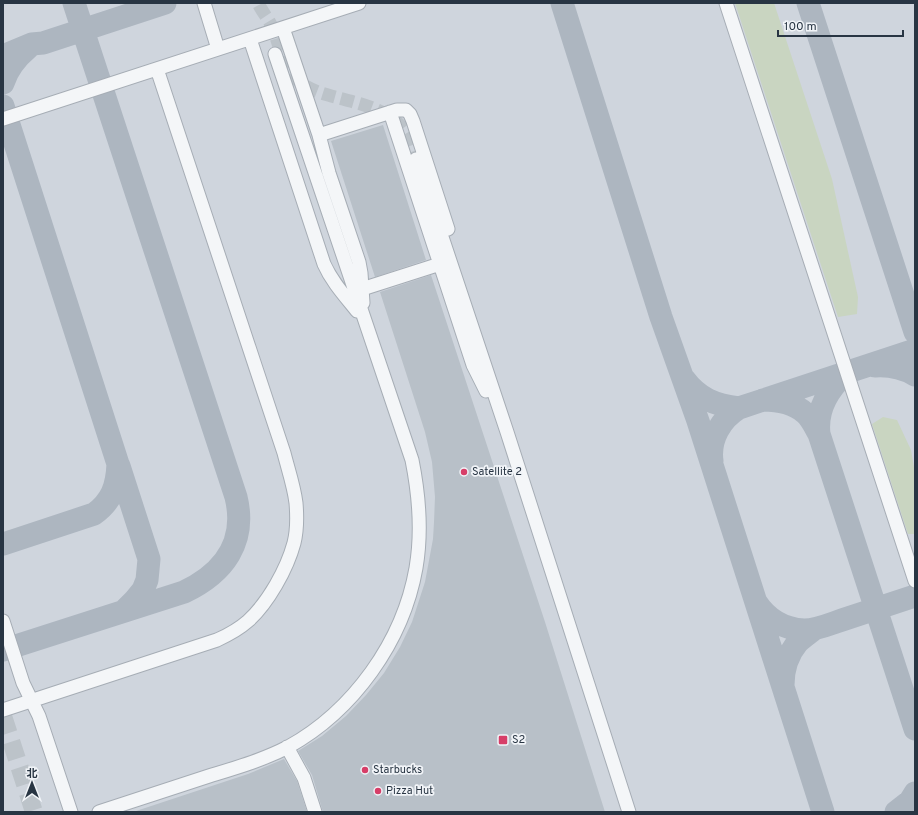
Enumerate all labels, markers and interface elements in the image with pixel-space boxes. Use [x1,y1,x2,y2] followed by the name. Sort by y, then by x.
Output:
[778,12,903,38] scale bar
[784,19,817,35] text: 100 m
[472,465,522,479] place label: Satellite 2
[459,467,469,477] marker: Satellite 2
[512,733,525,747] place label: S2
[497,734,509,746] marker: S2
[12,763,52,803] north arrow
[373,763,422,777] place label: Starbucks
[360,765,370,775] marker: Starbucks
[27,767,38,781] text: 北
[386,784,433,798] place label: Pizza Hut
[373,786,383,796] marker: Pizza Hut

